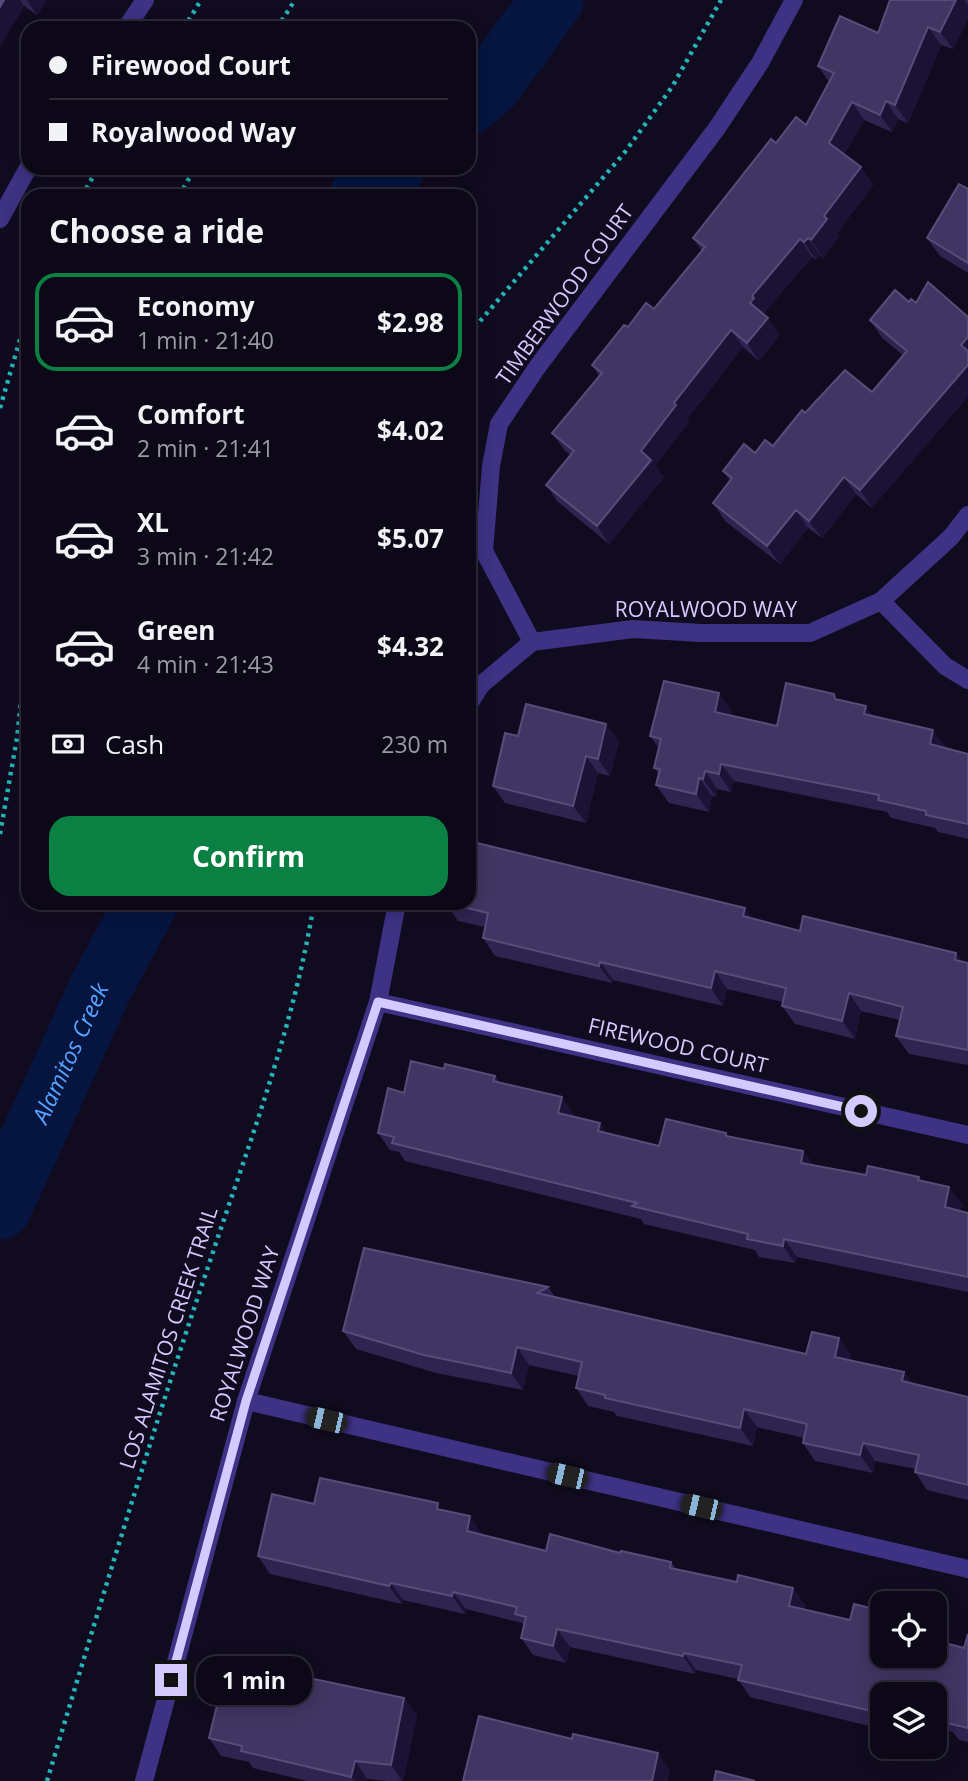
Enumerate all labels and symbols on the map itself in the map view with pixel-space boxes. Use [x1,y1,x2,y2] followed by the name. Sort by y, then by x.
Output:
[489,198,639,390] street label: TIMBERWOOD COURT
[615,595,797,623] street label: ROYALWOOD WAY
[23,977,116,1130] water label: Alamitos Creek
[586,1011,771,1079] street label: FIREWOOD COURT
[845,1095,877,1127] route start
[112,1203,224,1472] street label: LOS ALAMITOS CREEK TRAIL
[203,1242,286,1425] street label: ROYALWOOD WAY
[304,1405,349,1435] car
[545,1461,590,1491] car
[679,1492,724,1522] car
[196,1656,311,1704] callout: 1 min
[155,1664,187,1696] route end

